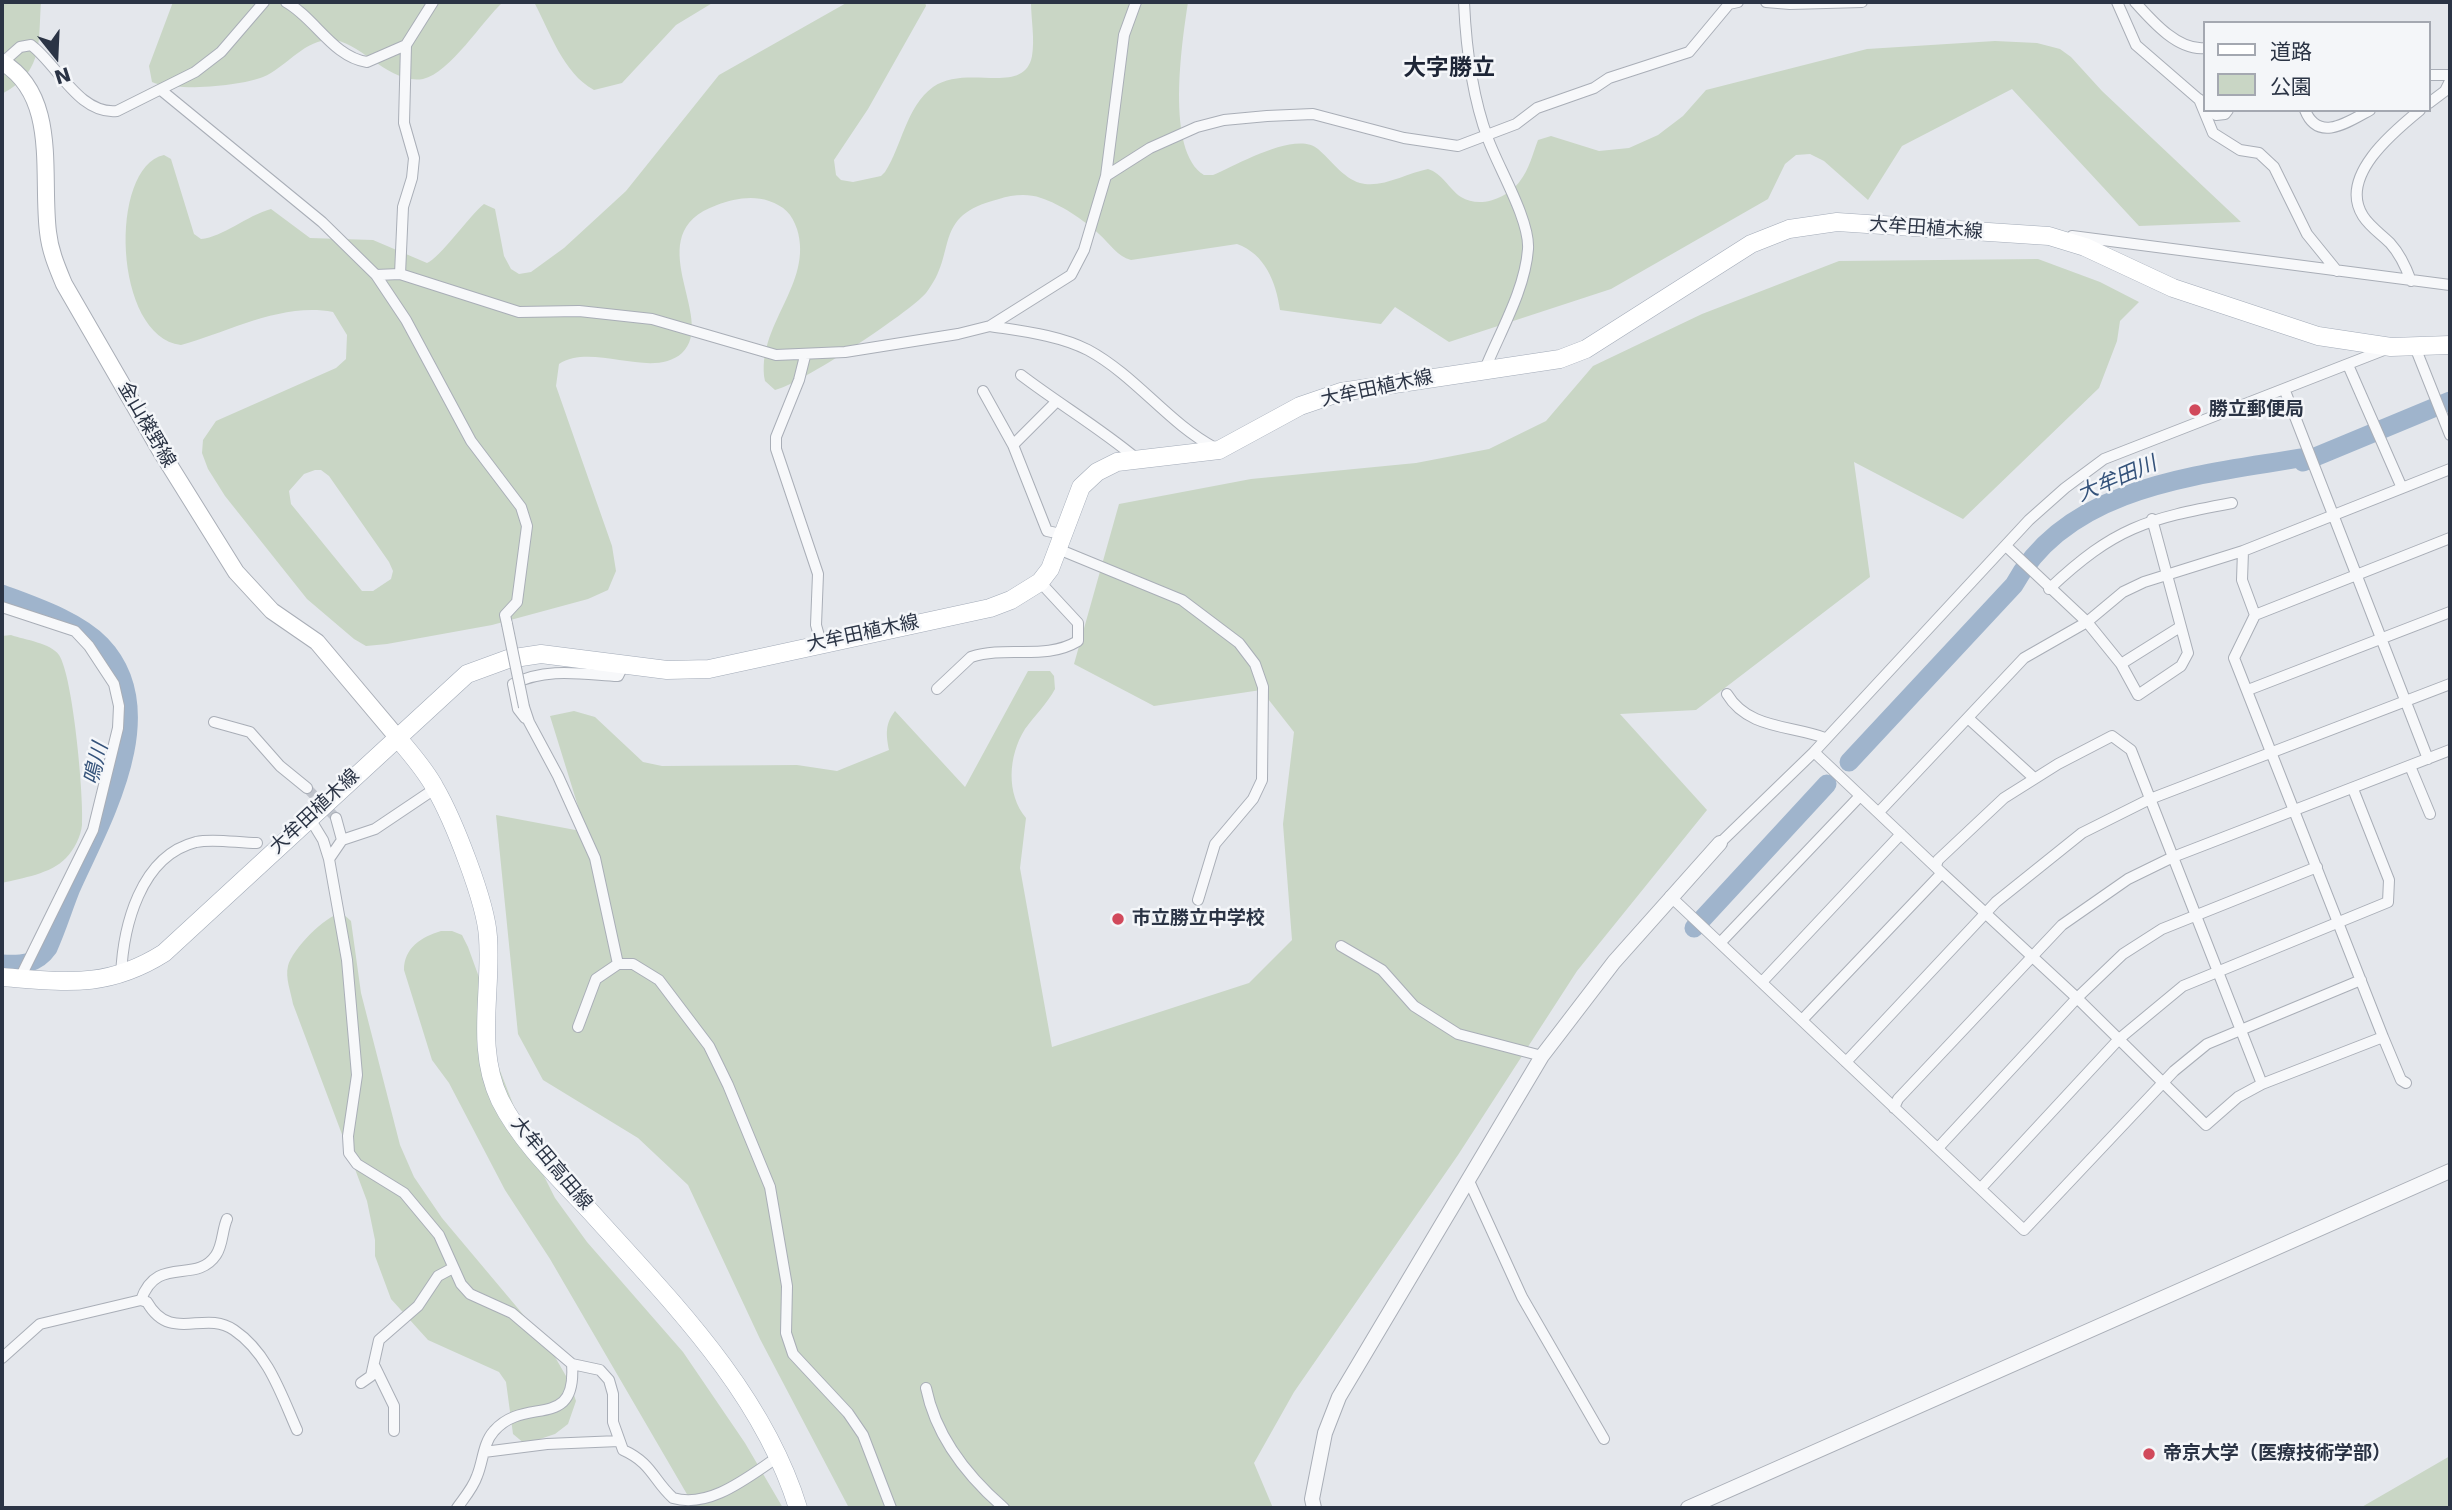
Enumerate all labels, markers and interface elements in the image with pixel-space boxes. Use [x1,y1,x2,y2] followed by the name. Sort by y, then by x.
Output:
[21,21,91,91] north arrow
[2204,21,2431,112] legend
[2270,40,2312,64] text: 道路
[1403,55,1495,83] district label: 大字勝立
[52,63,73,89] text: N
[2270,75,2312,99] text: 公園
[1868,214,1984,244] street label: 大牟田植木線
[1319,366,1435,412] street label: 大牟田植木線
[112,378,180,472] street label: 金山檪野線
[2209,399,2304,421] place label: 勝立郵便局
[2187,402,2203,418] marker: 勝立郵便局
[2073,452,2161,508] water label: 大牟田川
[805,611,921,657] street label: 大牟田植木線
[80,741,114,787] water label: 鳴川
[266,765,364,859] street label: 大牟田植木線
[1132,908,1265,930] place label: 市立勝立中学校
[1110,911,1126,927] marker: 市立勝立中学校
[506,1113,596,1215] street label: 大牟田高田線
[2163,1443,2391,1465] place label: 帝京大学（医療技術学部）
[2141,1446,2157,1462] marker: 帝京大学（医療技術学部）

